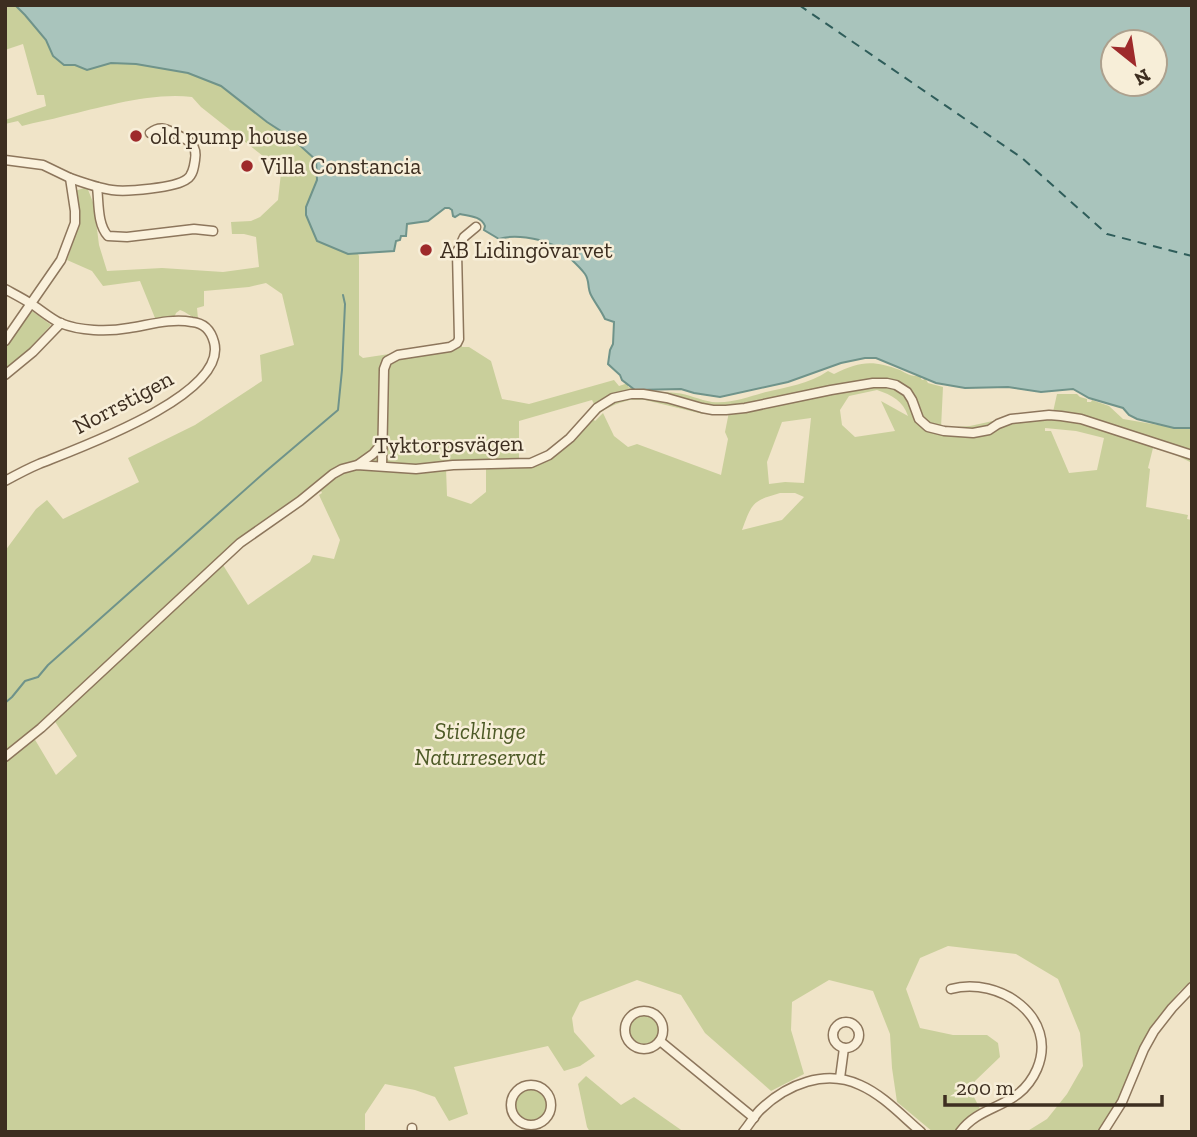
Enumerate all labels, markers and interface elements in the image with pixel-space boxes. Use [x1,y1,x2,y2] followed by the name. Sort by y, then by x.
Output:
[1099,28,1169,98] north arrow
[1130,64,1154,91] text: N
[150,122,308,150] place label: old pump house
[128,128,144,144] marker: old pump house
[260,152,421,180] place label: Villa Constancia
[239,158,255,174] marker: Villa Constancia
[440,236,613,264] place label: AB Lidingövarvet
[418,242,434,258] marker: AB Lidingövarvet
[68,364,178,440] street label: Norrstigen
[374,429,524,459] street label: Tyktorpsvägen
[414,717,546,771] park label: Sticklinge Naturreservat
[945,1064,1162,1108] scale bar
[956,1075,1014,1100] text: 200 m

